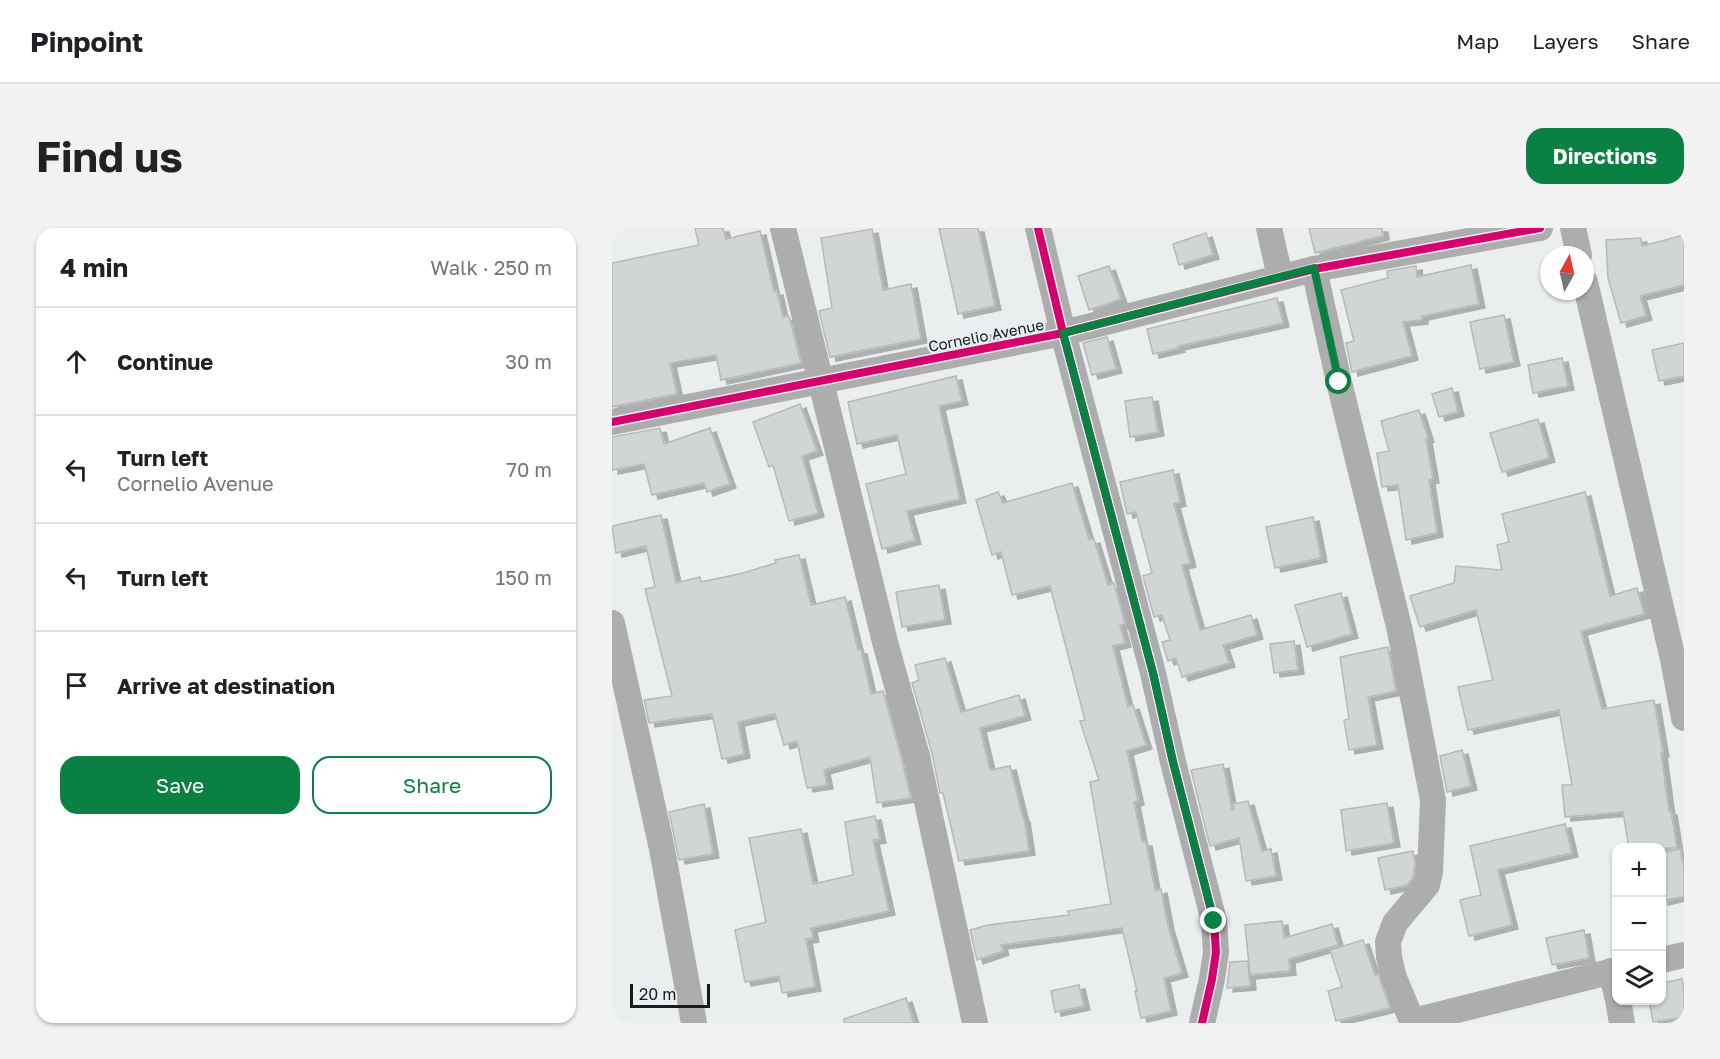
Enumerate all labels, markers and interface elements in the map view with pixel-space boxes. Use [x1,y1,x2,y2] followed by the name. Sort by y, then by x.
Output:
[30,25,143,58] text: Pinpoint
[1456,28,1499,54] text: Map
[1532,28,1599,54] text: Layers
[1632,28,1690,54] text: Share
[1526,128,1684,184] button: Directions
[36,131,183,181] text: Find us
[1540,246,1594,300] north arrow
[60,252,128,283] text: 4 min
[430,255,552,279] text: Walk · 250 m
[927,315,1046,355] street label: Cornelio Avenue
[60,345,93,378] icon: ahead
[117,348,213,375] text: Continue
[505,349,552,373] text: 30 m
[1325,368,1351,394] route start
[117,444,208,471] text: Turn left
[60,453,93,486] icon: left
[506,457,552,481] text: 70 m
[117,471,274,495] text: Cornelio Avenue
[60,561,93,594] icon: left
[117,564,208,591] text: Turn left
[496,565,552,589] text: 150 m
[60,669,93,702] icon: arrive
[117,672,335,699] text: Arrive at destination
[60,756,300,814] button: Save
[312,756,552,814] button: Share
[1612,843,1666,1005] map controls
[1612,843,1666,897] button: +
[1612,897,1666,951] button: −
[1200,907,1226,933] route end
[1612,951,1666,1005] button: layers
[630,981,710,1008] scale bar
[639,984,676,1004] text: 20 m

